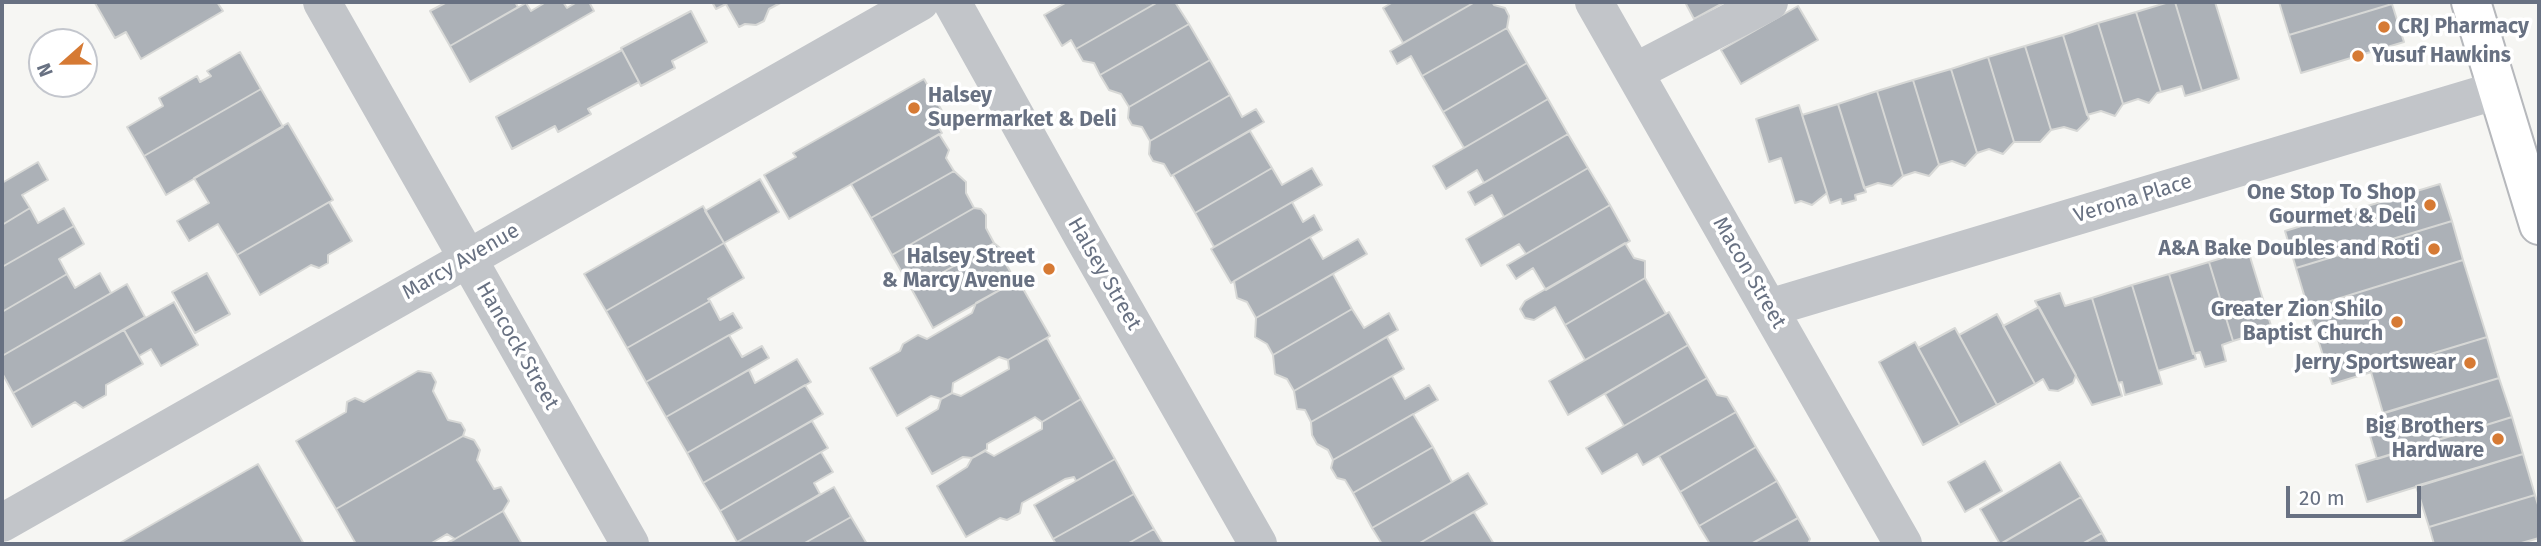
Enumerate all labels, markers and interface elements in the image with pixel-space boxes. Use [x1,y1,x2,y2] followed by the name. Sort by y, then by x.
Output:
[2398,14,2529,40] place label: CRJ Pharmacy
[2376,19,2392,35] marker: CRJ Pharmacy
[28,28,98,98] north arrow
[2372,43,2511,69] place label: Yusuf Hawkins
[2350,48,2366,64] marker: Yusuf Hawkins
[32,60,58,80] text: N
[928,83,1117,133] place label: Halsey Supermarket & Deli
[906,100,922,116] marker: Halsey Supermarket & Deli
[2071,169,2195,229] street label: Verona Place
[2247,180,2416,230] place label: One Stop To Shop Gourmet & Deli
[2422,197,2438,213] marker: One Stop To Shop Gourmet & Deli
[1062,213,1146,335] street label: Halsey Street
[1707,213,1791,333] street label: Macon Street
[398,218,524,306] street label: Marcy Avenue
[2158,236,2420,262] place label: A&A Bake Doubles and Roti
[2426,241,2442,257] marker: A&A Bake Doubles and Roti
[882,244,1035,294] place label: Halsey Street & Marcy Avenue
[1041,261,1057,277] marker: Halsey Street & Marcy Avenue
[470,278,564,414] street label: Hancock Street
[2211,297,2383,347] place label: Greater Zion Shilo Baptist Church
[2389,314,2405,330] marker: Greater Zion Shilo Baptist Church
[2295,350,2456,376] place label: Jerry Sportswear
[2462,355,2478,371] marker: Jerry Sportswear
[2365,414,2484,464] place label: Big Brothers Hardware
[2490,431,2506,447] marker: Big Brothers Hardware
[2289,472,2424,516] scale bar
[2299,485,2345,511] text: 20 m

